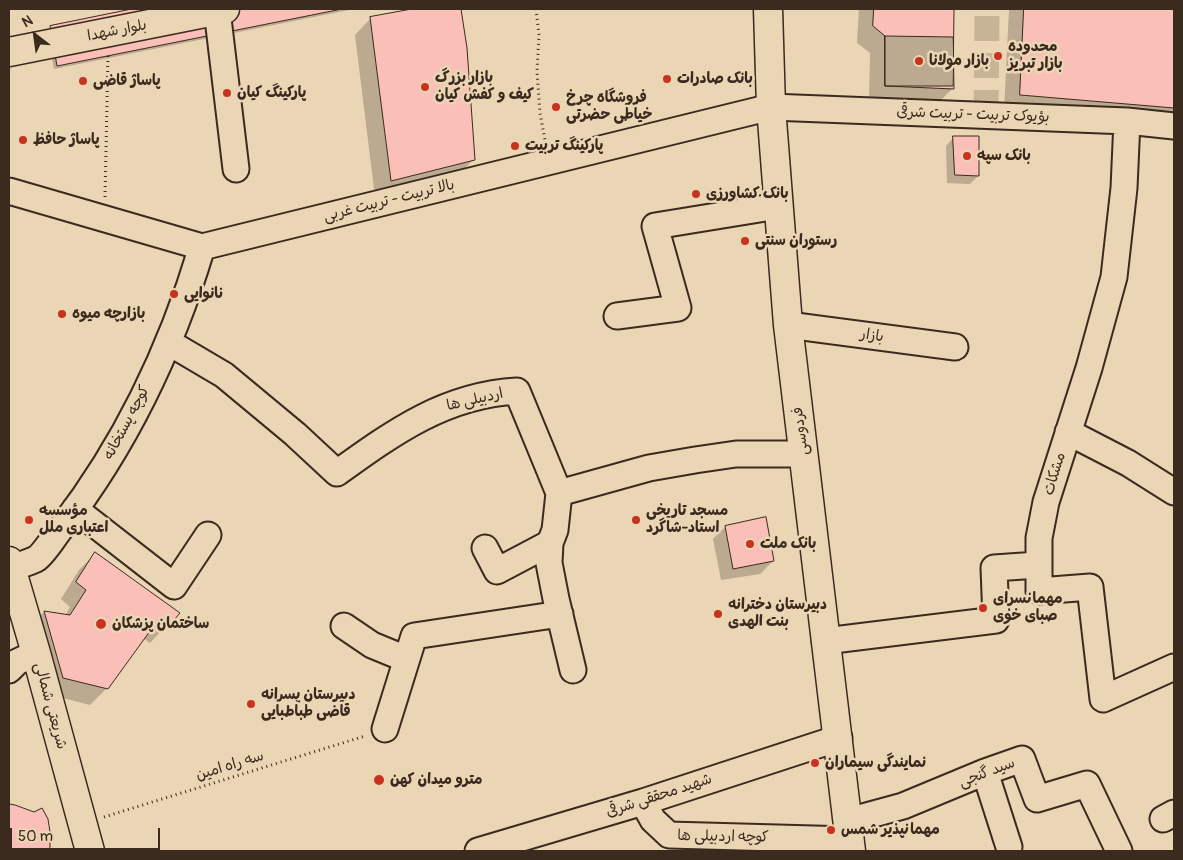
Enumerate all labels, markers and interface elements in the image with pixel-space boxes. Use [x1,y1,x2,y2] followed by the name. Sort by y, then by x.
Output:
[10,10,60,60] north arrow
[19,12,36,31] text: N
[86,16,148,46] street label: بلوار شهدا
[1008,38,1063,73] place label: محدوده بازار تبریز
[992,50,1004,62] marker: محدوده بازار تبریز
[929,52,989,70] place label: بازار مولانا
[913,55,925,67] marker: بازار مولانا
[435,69,534,104] place label: بازار بزرگ کیف و کفش کیان
[677,70,753,88] place label: بانک صادرات
[93,72,161,90] place label: پاساژ قاضی
[661,73,673,85] marker: بانک صادرات
[77,75,89,87] marker: پاساژ قاضی
[419,81,431,93] marker: بازار بزرگ کیف و کفش کیان
[237,84,306,102] place label: پارکینگ کیان
[221,87,233,99] marker: پارکینگ کیان
[566,89,652,124] place label: فروشگاه چرخ خیاطی حضرتی
[550,101,562,113] marker: فروشگاه چرخ خیاطی حضرتی
[896,103,1050,127] street label: بؤیوک تربیت - تربیت شرقی
[33,131,100,149] place label: پاساژ حافظ
[17,134,29,146] marker: پاساژ حافظ
[525,137,603,155] place label: پارکینگ تربیت
[509,140,521,152] marker: پارکینگ تربیت
[977,147,1031,165] place label: بانک سپه
[961,150,973,162] marker: بانک سپه
[322,176,456,226] street label: بالا تربیت - تربیت غربی
[706,185,789,203] place label: بانک کشاورزی
[690,188,702,200] marker: بانک کشاورزی
[755,232,837,250] place label: رستوران سنتی
[739,235,751,247] marker: رستوران سنتی
[184,285,224,303] place label: نانوایی
[168,288,180,300] marker: نانوایی
[72,305,145,323] place label: بازارچه میوه
[56,308,68,320] marker: بازارچه میوه
[859,325,885,347] street label: بازار
[100,383,154,463] street label: کوچه پستخانه
[445,385,505,415] street label: اردبیلی ها
[789,406,813,456] street label: فردوسی
[1040,450,1070,498] street label: مشکات
[39,502,108,537] place label: مؤسسه اعتباری ملل
[646,502,728,537] place label: مسجد تاریخی استاد-شاگرد
[23,514,35,526] marker: مؤسسه اعتباری ملل
[630,514,642,526] marker: مسجد تاریخی استاد-شاگرد
[760,535,816,553] place label: بانک ملت
[744,538,756,550] marker: بانک ملت
[993,590,1063,625] place label: مهمانسرای صبای خوی
[728,596,827,631] place label: دبیرستان دخترانه بنت الهدی
[977,602,989,614] marker: مهمانسرای صبای خوی
[712,608,724,620] marker: دبیرستان دخترانه بنت الهدی
[112,615,209,633] place label: ساختمان پزشکان
[94,617,108,631] marker: ساختمان پزشکان
[30,661,70,751] street label: شریعتی شمالی
[261,686,355,721] place label: دبیرستان پسرانه قاضی طباطبایی
[245,698,257,710] marker: دبیرستان پسرانه قاضی طباطبایی
[194,747,266,785] street label: سه راه امین
[825,754,926,772] place label: نمایندگی سیماران
[956,754,1018,792] street label: سید گنجی
[809,757,821,769] marker: نمایندگی سیماران
[604,770,714,822] street label: شهید محققی شرقی
[390,771,482,789] place label: مترو میدان کهن
[372,773,386,787] marker: مترو میدان کهن
[12,818,162,850] scale bar
[841,821,940,839] place label: مهمانپذیر شمس
[825,824,837,836] marker: مهمانپذیر شمس
[18,827,53,846] text: 50 m
[677,827,769,847] street label: کوچه اردبیلی ها

